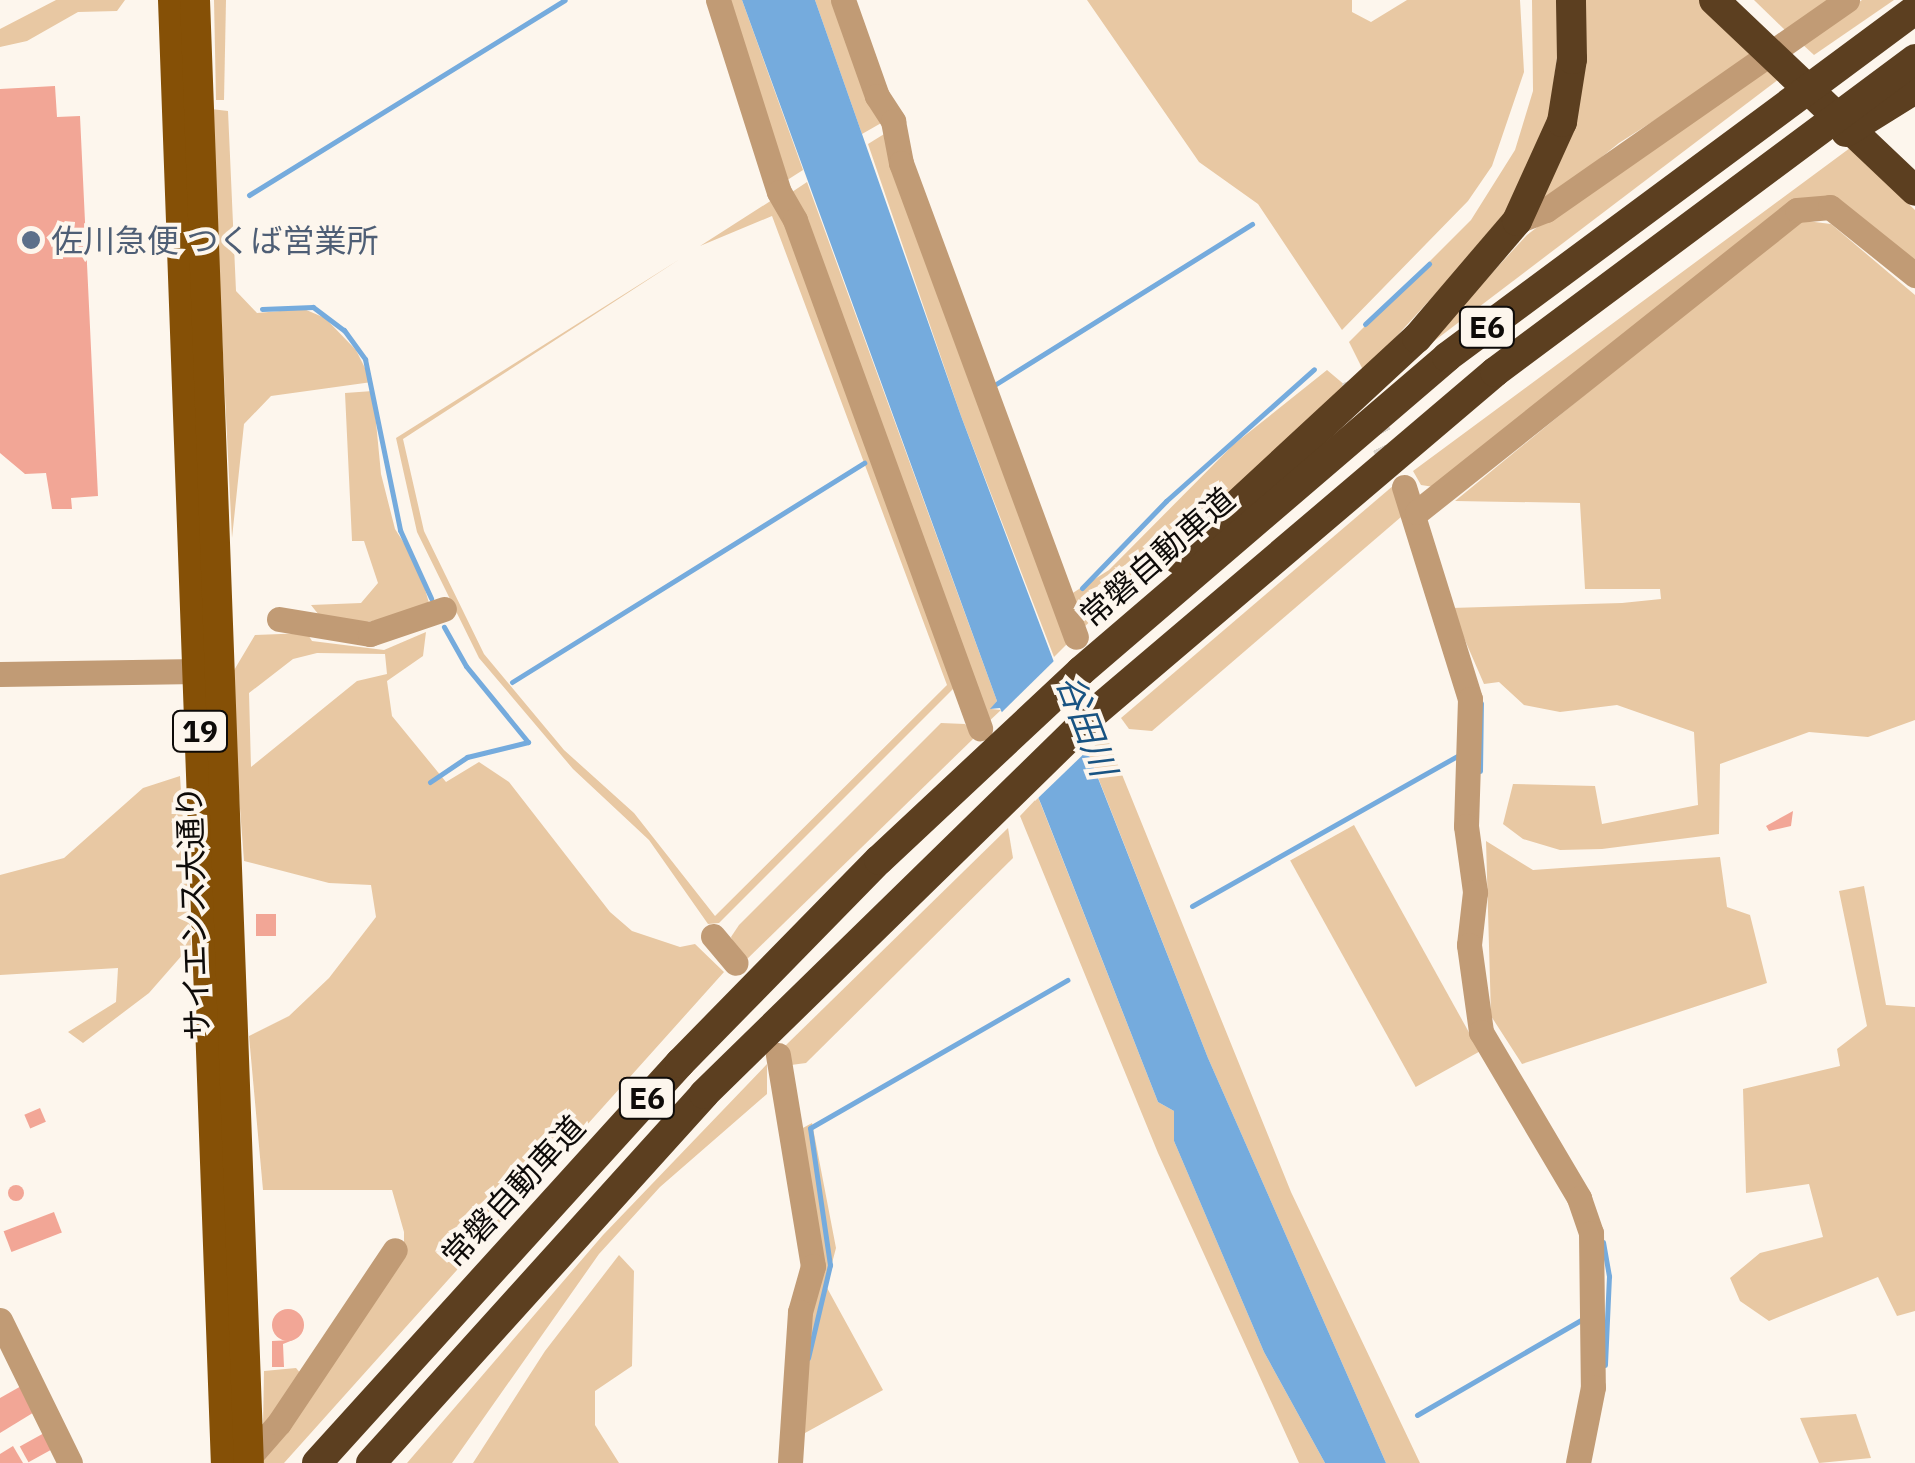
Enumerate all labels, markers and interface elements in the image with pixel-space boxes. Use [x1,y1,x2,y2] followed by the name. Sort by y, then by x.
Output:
[51,221,379,259] place label: 佐川急便 つくば営業所
[20,229,42,251] marker: 佐川急便 つくば営業所
[1457,302,1517,352] road number: E6
[1072,480,1242,634] street label: 常磐自動車道
[1049,668,1125,782] water label: 谷田川
[170,706,230,756] road number: 19
[169,784,217,1042] street label: サイエンス大通り
[617,1073,677,1123] road number: E6
[433,1108,593,1274] street label: 常磐自動車道

